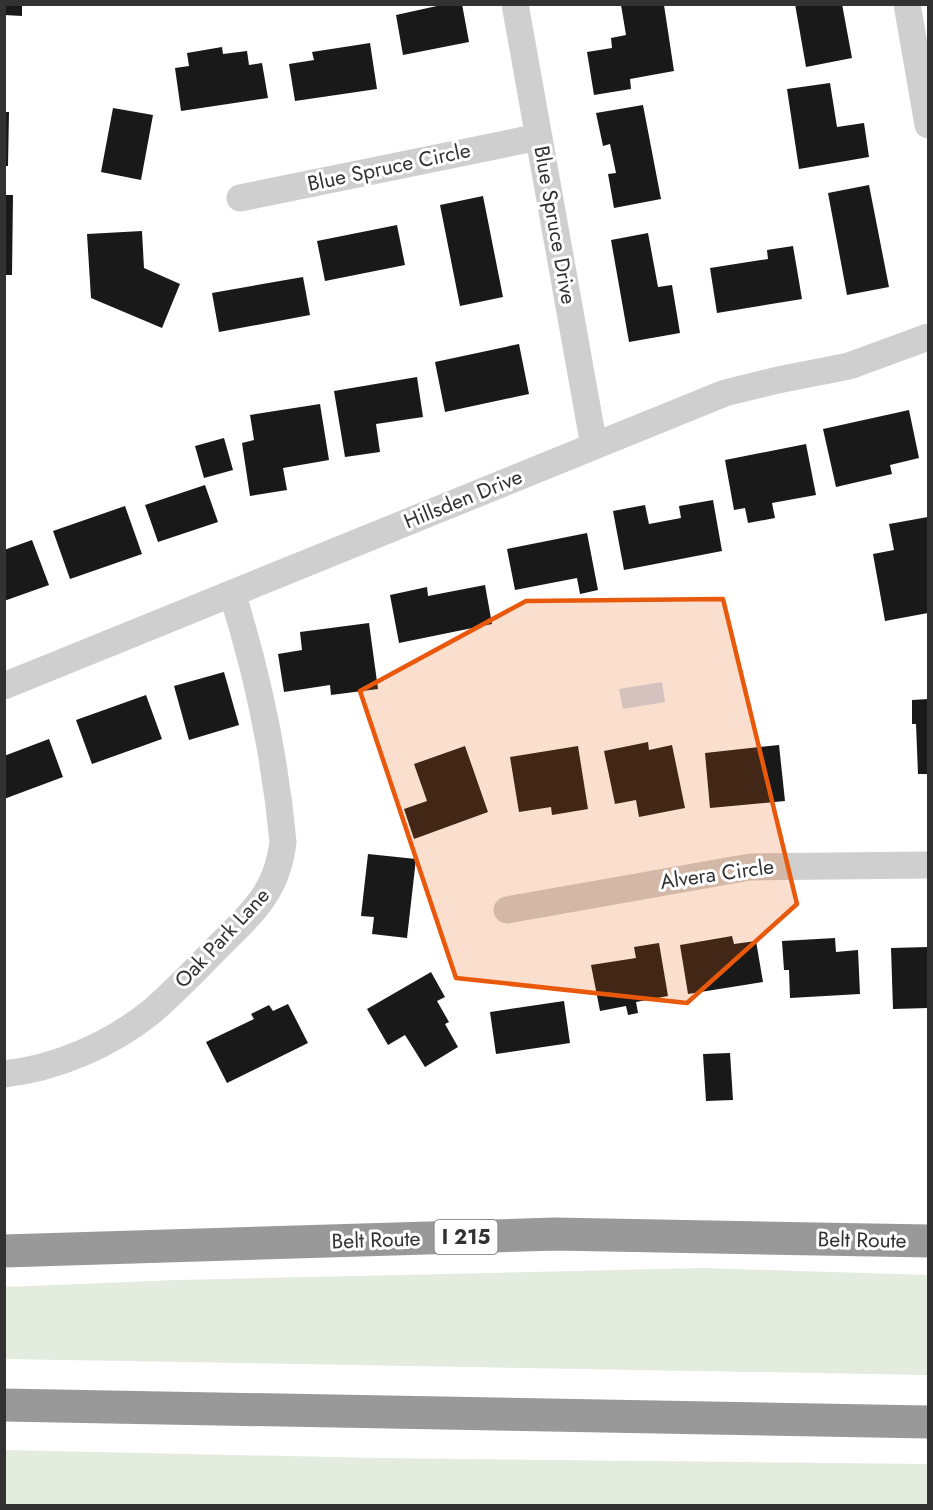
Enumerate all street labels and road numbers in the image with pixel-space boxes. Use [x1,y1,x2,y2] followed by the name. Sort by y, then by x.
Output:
[305,135,473,199] street label: Blue Spruce Circle
[526,143,584,307] street label: Blue Spruce Drive
[399,462,527,536] street label: Hillsden Drive
[658,851,776,897] street label: Alvera Circle
[168,881,277,995] street label: Oak Park Lane
[434,1220,498,1254] road number: I 215
[331,1223,421,1257] street label: Belt Route
[817,1224,907,1256] street label: Belt Route

